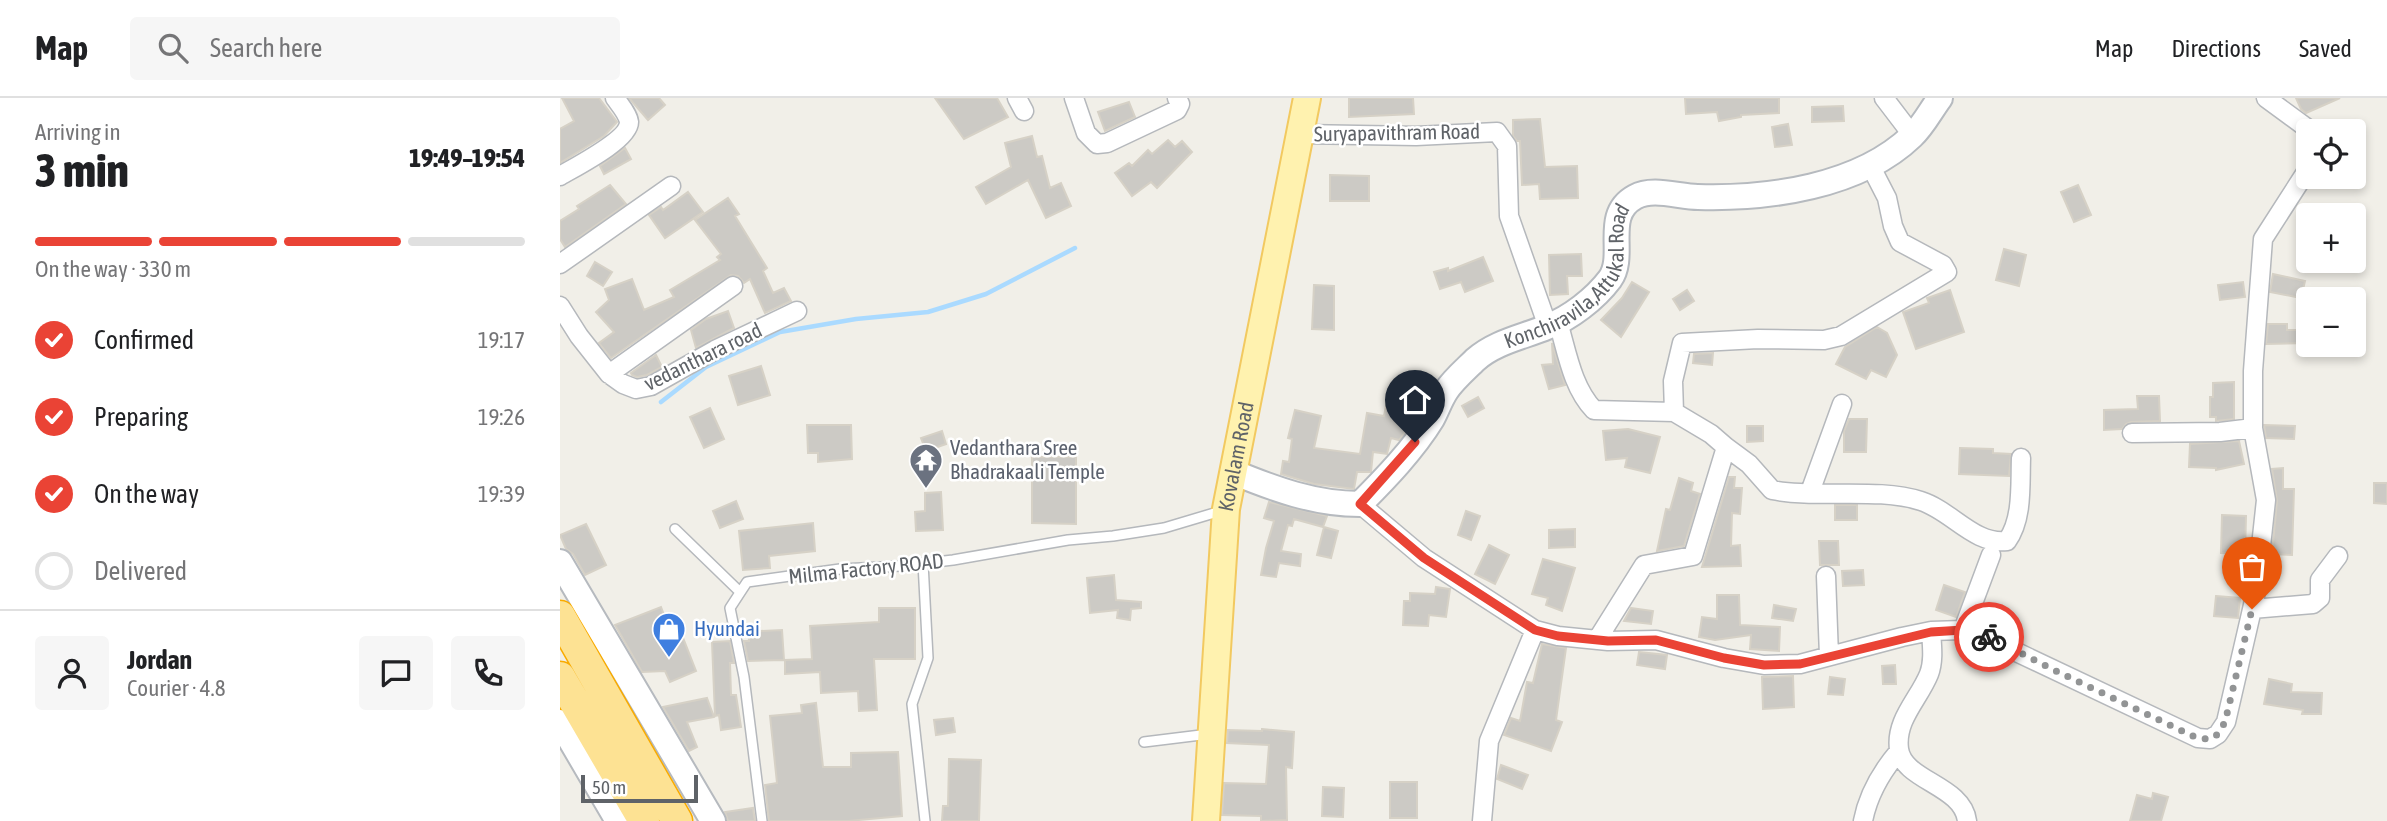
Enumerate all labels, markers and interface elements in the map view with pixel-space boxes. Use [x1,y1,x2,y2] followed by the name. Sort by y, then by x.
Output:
[130,17,620,80] search box
[35,29,88,67] text: Map
[154,29,192,67] icon: search
[210,33,322,63] text: Search here
[2095,35,2133,62] text: Map
[2171,35,2261,62] text: Directions
[2299,35,2352,62] text: Saved
[35,119,121,145] text: Arriving in
[1314,119,1480,145] street label: Suryapavithram Road
[2296,119,2366,357] map controls
[2296,119,2366,189] button: locate
[409,143,525,173] text: 19:49–19:54
[35,144,129,197] text: 3 min
[1500,199,1634,352] street label: Konchiravila,Attukal Road
[2296,203,2366,273] button: +
[35,256,191,282] text: On the way · 330 m
[2296,287,2366,357] button: −
[640,317,765,395] street label: vedanthara road
[35,321,73,359] icon: check
[94,325,194,355] text: Confirmed
[478,327,525,353] text: 19:17
[1385,370,1445,442] pin
[1396,381,1434,419] icon: home
[35,398,73,436] icon: check
[1213,400,1258,513] street label: Kovalam Road
[94,402,188,432] text: Preparing
[478,404,525,430] text: 19:26
[950,435,1105,483] place label: Vedanthara Sree Bhadrakaali Temple
[907,441,945,490] temple icon: Vedanthara Sree Bhadrakaali Temple
[35,475,73,513] icon: check
[94,479,199,509] text: On the way
[478,481,525,507] text: 19:39
[2222,537,2282,609] pin
[787,548,945,588] street label: Milma Factory ROAD
[2233,548,2271,586] icon: bag
[94,556,187,586] text: Delivered
[1954,602,2024,672] courier
[650,610,688,659] shop icon: Hyundai
[694,616,760,640] place label: Hyundai
[1970,618,2008,656] icon: bike
[35,636,109,710] button: person
[359,636,433,710] button: chat
[451,636,525,710] button: phone
[127,645,192,675] text: Jordan
[127,675,226,701] text: Courier · 4.8
[581,772,698,804] scale bar
[592,776,626,798] text: 50 m

